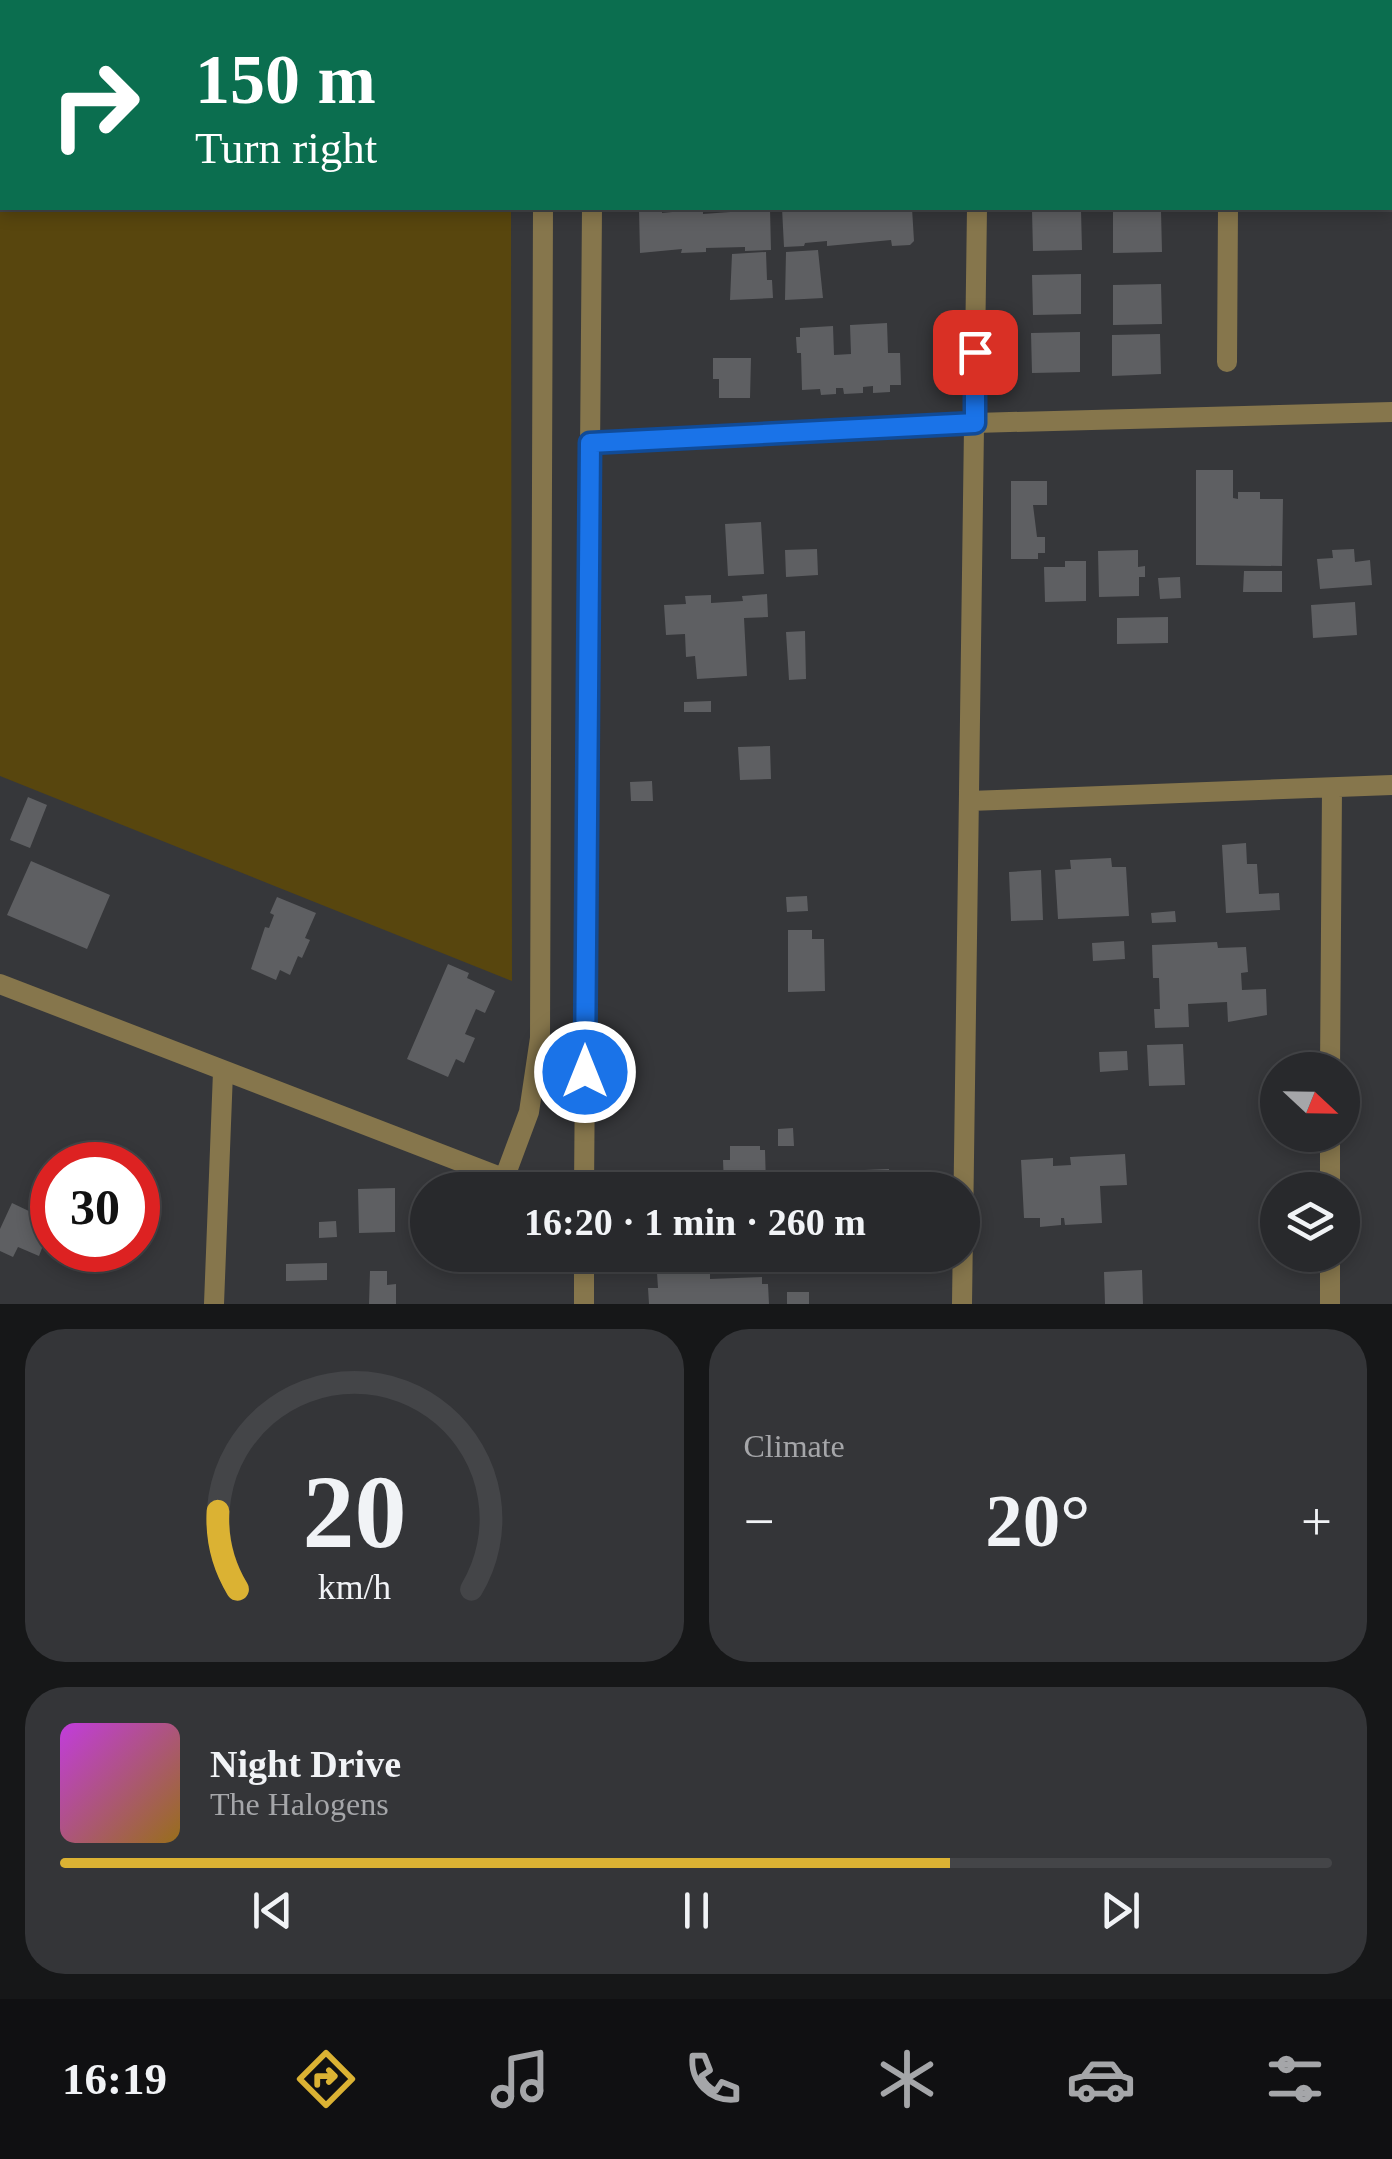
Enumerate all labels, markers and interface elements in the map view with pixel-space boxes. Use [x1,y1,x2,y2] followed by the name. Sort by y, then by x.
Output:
[30,40,160,170] icon: right
[195,41,376,118] text: 150 m
[195,123,377,173] text: Turn right
[933,310,1018,395] pin
[948,325,1003,380] icon: arrive
[533,1020,637,1124] position arrow
[1260,1052,1360,1152] north arrow
[1260,1052,1360,1272] map controls
[30,1142,160,1272] speed limit sign: 30
[1260,1172,1360,1272] button: layers
[524,1201,866,1243] text: 16:20 · 1 min · 260 m
[744,1428,845,1464] text: Climate
[302,1454,406,1569] text: 20
[985,1479,1090,1562] text: 20°
[744,1491,775,1552] text: −
[1301,1491,1332,1552] text: +
[318,1567,391,1607] text: km/h
[210,1743,401,1785] text: Night Drive
[210,1786,389,1822] text: The Halogens
[245,1883,300,1938] icon: previous
[669,1883,724,1938] icon: pause
[1093,1883,1148,1938] icon: next
[291,2044,361,2114] icon: directions
[485,2044,555,2114] icon: music
[678,2044,748,2114] icon: phone
[872,2044,942,2114] icon: climate
[1066,2044,1136,2114] icon: car
[1260,2044,1330,2114] icon: filters
[62,2054,167,2104] text: 16:19

